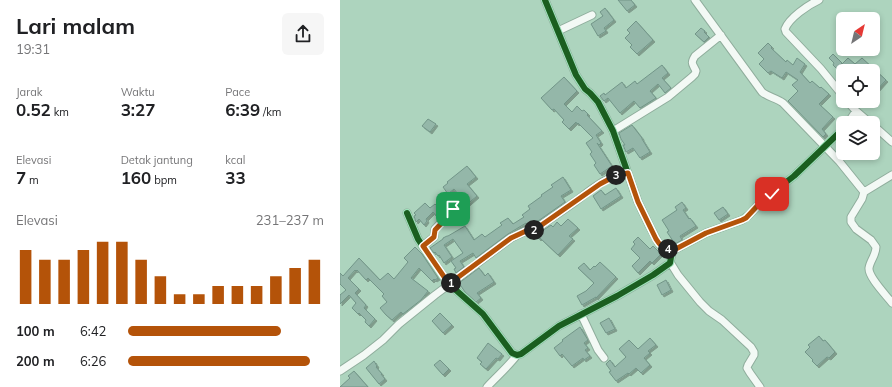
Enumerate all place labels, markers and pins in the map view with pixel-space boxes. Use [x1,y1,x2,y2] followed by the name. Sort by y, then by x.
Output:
[606,165,626,185] pin: 3
[755,177,789,211] pin
[436,192,470,226] pin
[524,220,544,240] pin: 2
[658,239,678,259] pin: 4
[441,273,461,293] pin: 1

